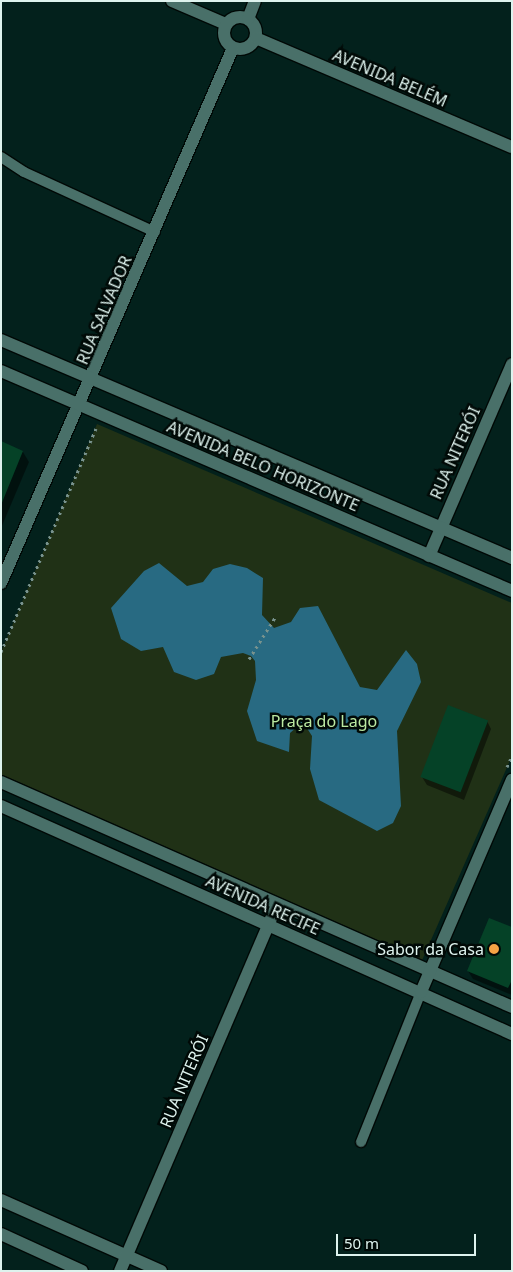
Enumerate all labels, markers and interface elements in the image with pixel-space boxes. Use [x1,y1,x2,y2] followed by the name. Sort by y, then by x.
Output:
[330,45,450,111] street label: AVENIDA BELÉM
[72,253,136,367] street label: RUA SALVADOR
[426,404,484,502] street label: RUA NITERÓI
[164,417,362,515] street label: AVENIDA BELO HORIZONTE
[271,711,377,731] park label: Praça do Lago
[203,871,323,939] street label: AVENIDA RECIFE
[377,939,484,959] place label: Sabor da Casa
[488,943,500,955] marker: Sabor da Casa
[156,1032,212,1130] street label: RUA NITERÓI
[338,1224,478,1256] scale bar
[344,1233,379,1253] text: 50 m

